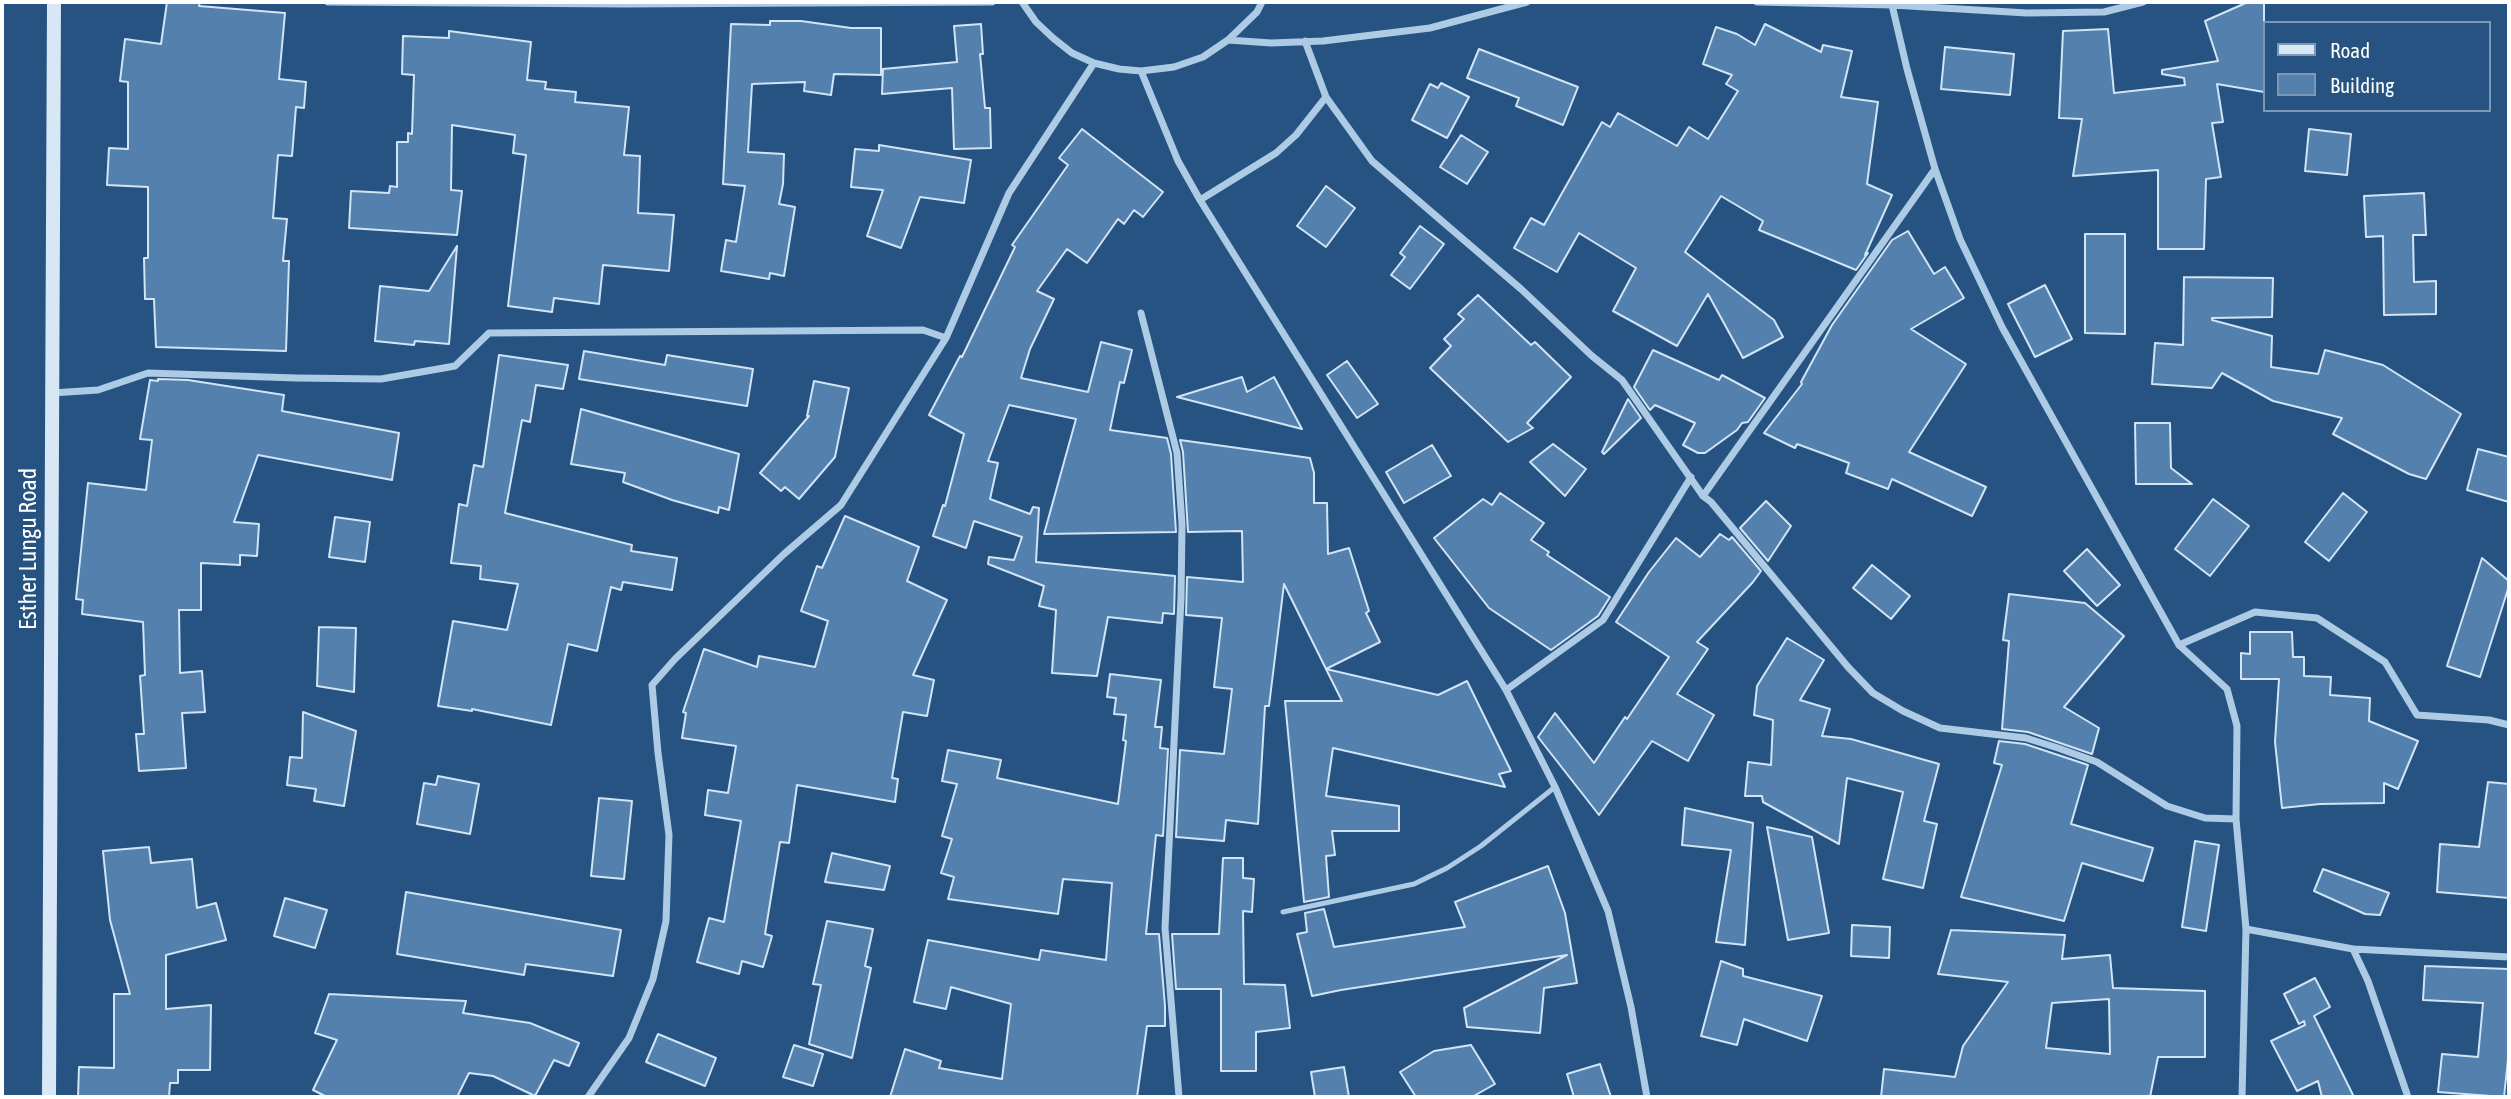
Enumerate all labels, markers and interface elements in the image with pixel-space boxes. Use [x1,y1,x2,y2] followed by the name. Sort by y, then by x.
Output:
[2262,21,2490,112] legend
[2330,38,2370,62] text: Road
[2330,73,2394,97] text: Building
[14,468,42,630] street label: Esther Lungu Road

